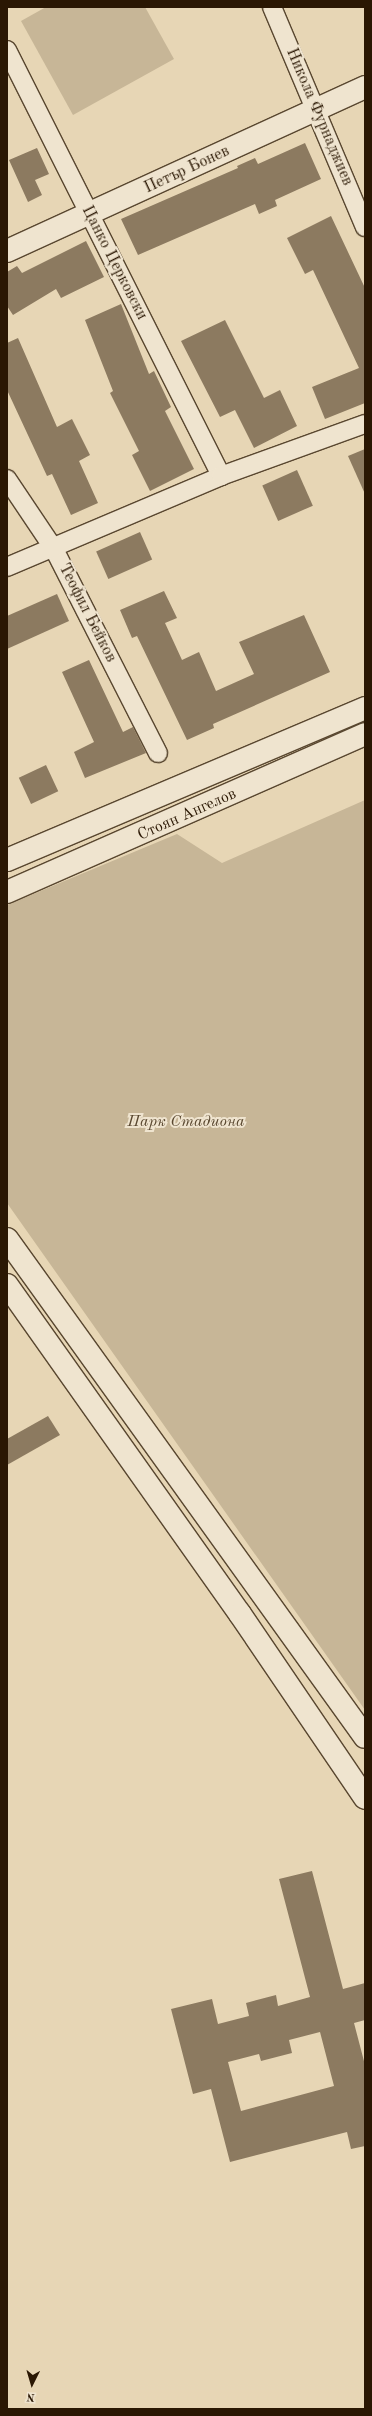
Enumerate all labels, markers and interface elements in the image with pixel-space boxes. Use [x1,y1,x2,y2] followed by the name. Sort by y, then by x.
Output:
[281,45,357,189] street label: Никола Фурнаджиев
[141,142,233,198] street label: Петър Бонев
[77,203,151,323] street label: Цанко Церковски
[54,560,120,666] street label: Теофил Бейков
[135,785,239,845] street label: Стоян Ангелов
[127,1112,245,1132] park label: Парк Стадиона
[12,2364,52,2404] north arrow
[26,2391,36,2402] text: N

